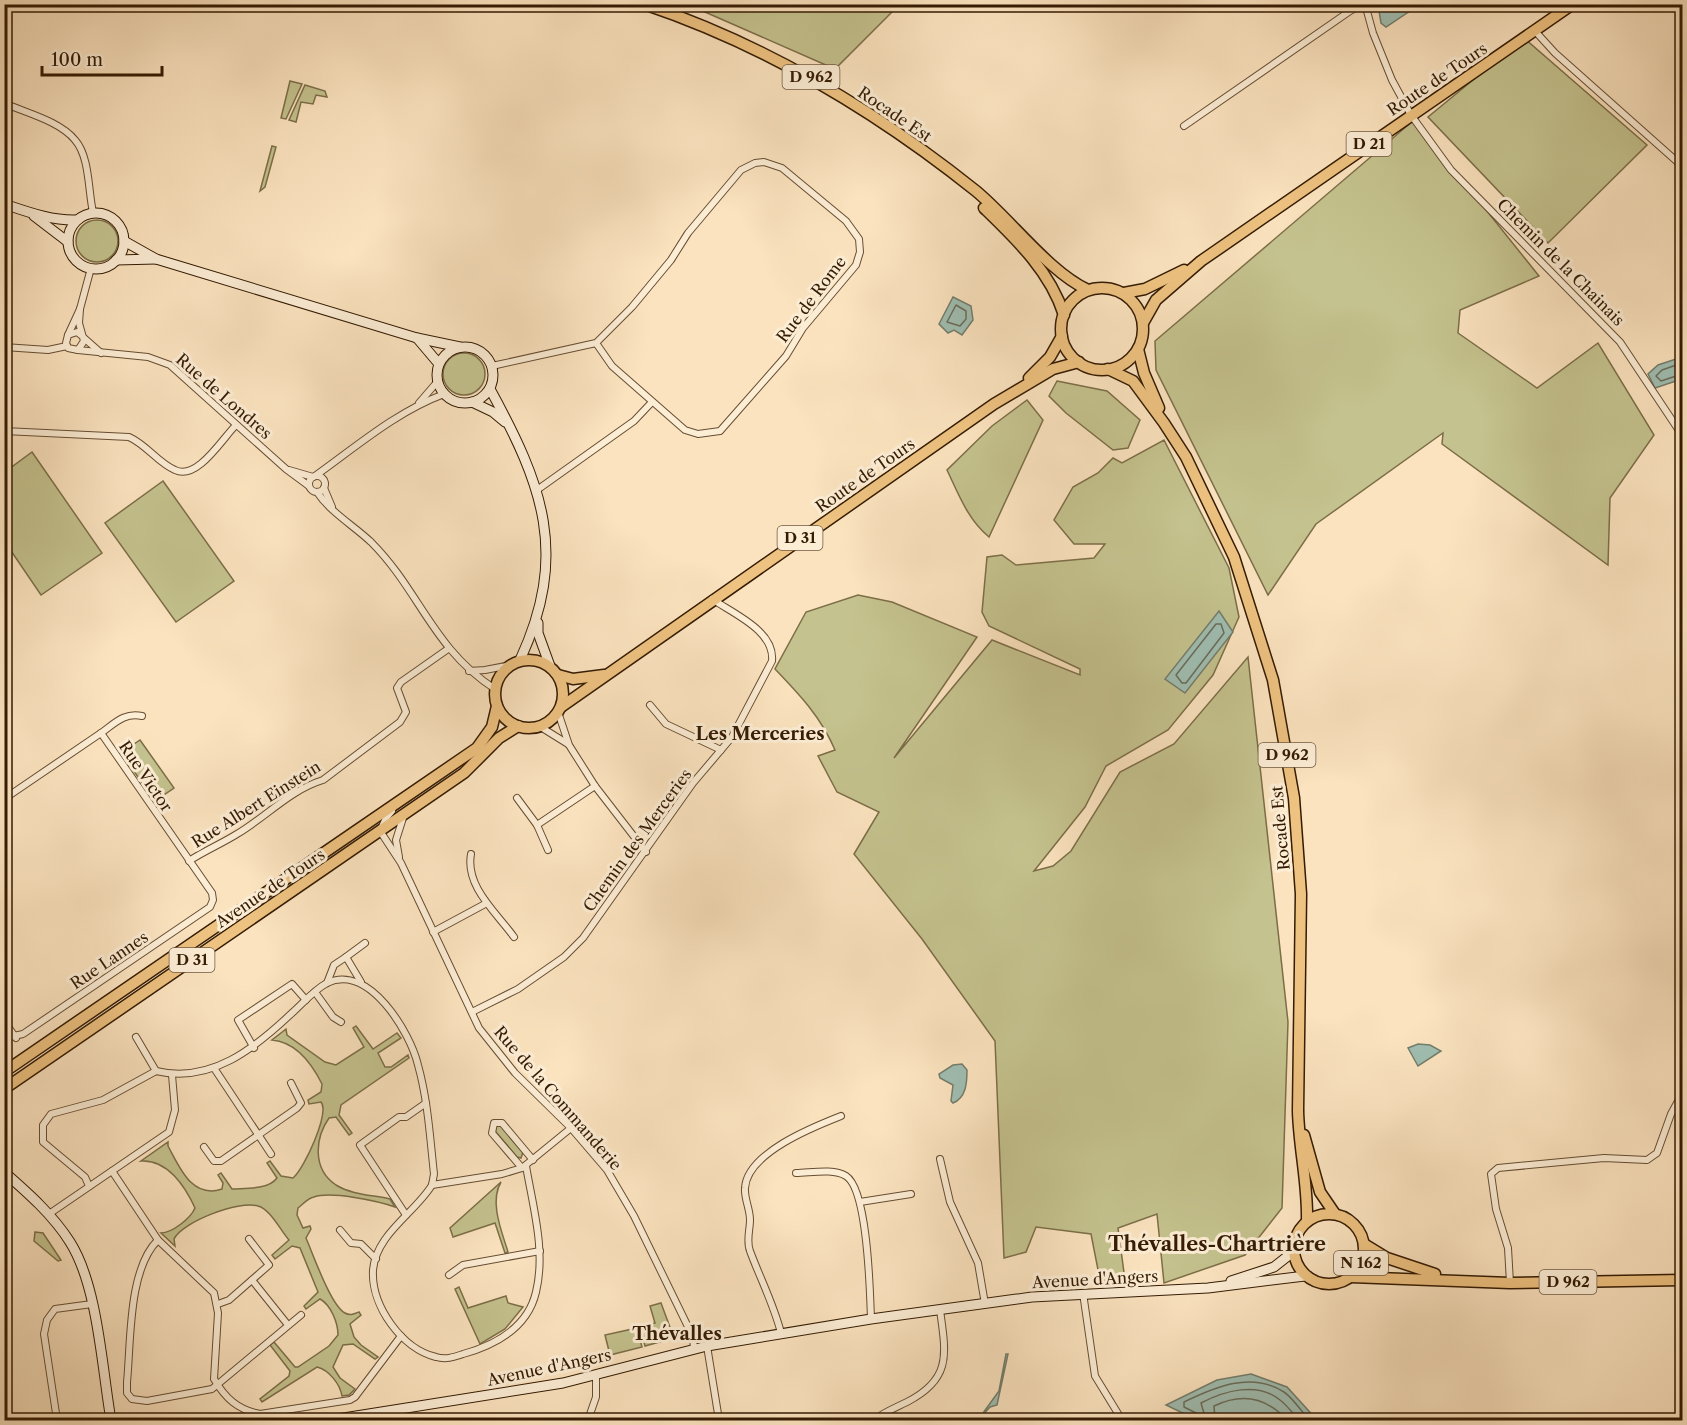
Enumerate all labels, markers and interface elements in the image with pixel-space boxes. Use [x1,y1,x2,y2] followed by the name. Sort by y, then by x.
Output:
[1383,38,1491,120] street label: Route de Tours
[42,39,162,77] scale bar
[51,49,103,71] text: 100 m
[782,65,840,89] road number: D 962
[854,82,936,146] street label: Rocade Est
[1346,132,1392,156] road number: D 21
[1493,194,1629,330] street label: Chemin de la Chainais
[772,252,850,346] street label: Rue de Rome
[172,349,276,443] street label: Rue de Londres
[812,433,918,517] street label: Route de Tours
[778,526,822,550] road number: D 31
[695,723,825,745] district label: Les Merceries
[115,737,177,815] street label: Rue Victor
[1258,743,1316,767] road number: D 962
[188,756,324,852] street label: Rue Albert Einstein
[579,765,695,915] street label: Chemin des Merceries
[1266,785,1294,871] street label: Rocade Est
[211,844,328,932] street label: Avenue de Tours
[66,927,152,993] street label: Rue Lannes
[170,948,214,972] road number: D 31
[490,1022,626,1174] street label: Rue de la Commanderie
[1108,1232,1326,1256] district label: Thévalles-Chartrière
[1334,1251,1388,1275] road number: N 162
[1030,1266,1159,1292] street label: Avenue d'Angers
[1540,1270,1596,1294] road number: D 962
[632,1323,722,1345] district label: Thévalles
[484,1344,613,1390] street label: Avenue d'Angers

